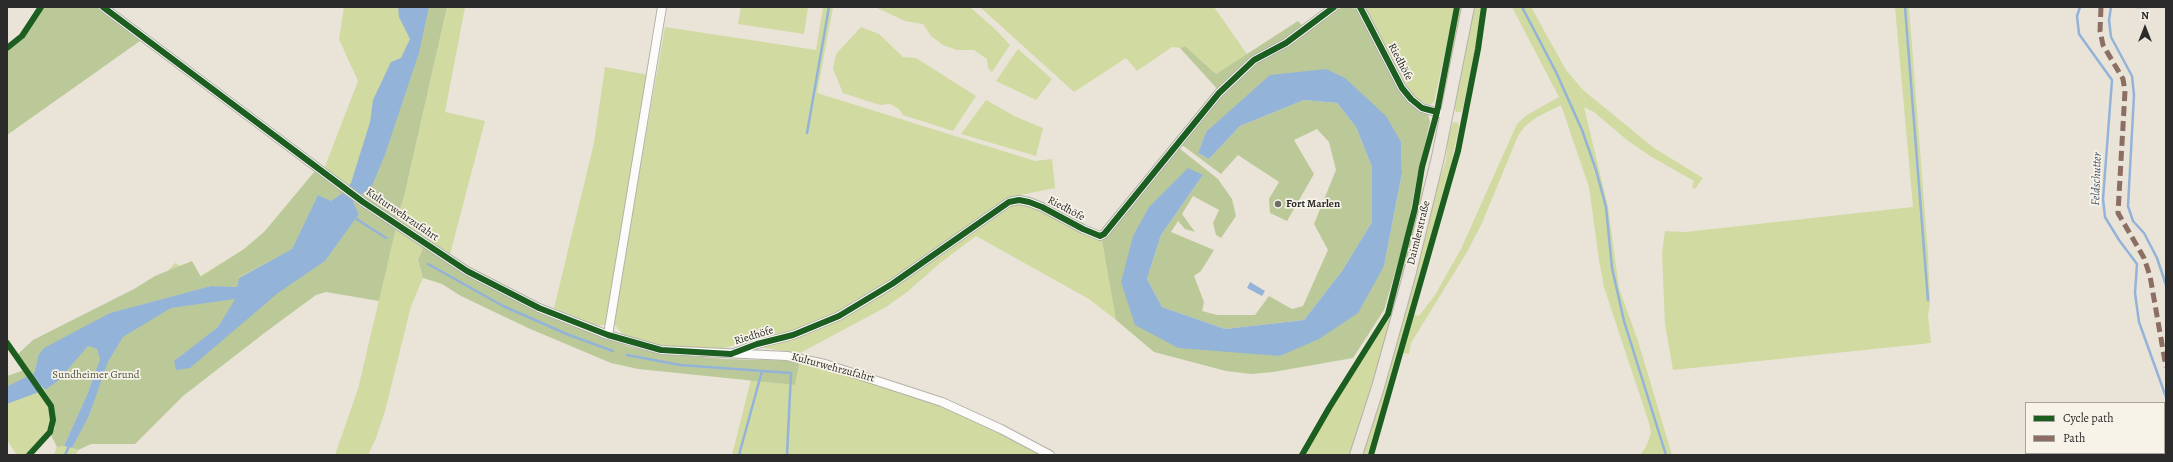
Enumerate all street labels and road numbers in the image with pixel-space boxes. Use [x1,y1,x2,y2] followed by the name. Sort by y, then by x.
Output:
[1385,41,1415,83] street label: Riedhöfe
[363,186,441,244] street label: Kulturwehrzufahrt
[1045,194,1087,224] street label: Riedhöfe
[1405,200,1433,266] street label: Daimlerstraße
[733,324,775,348] street label: Riedhöfe
[790,351,876,385] street label: Kulturwehrzufahrt

